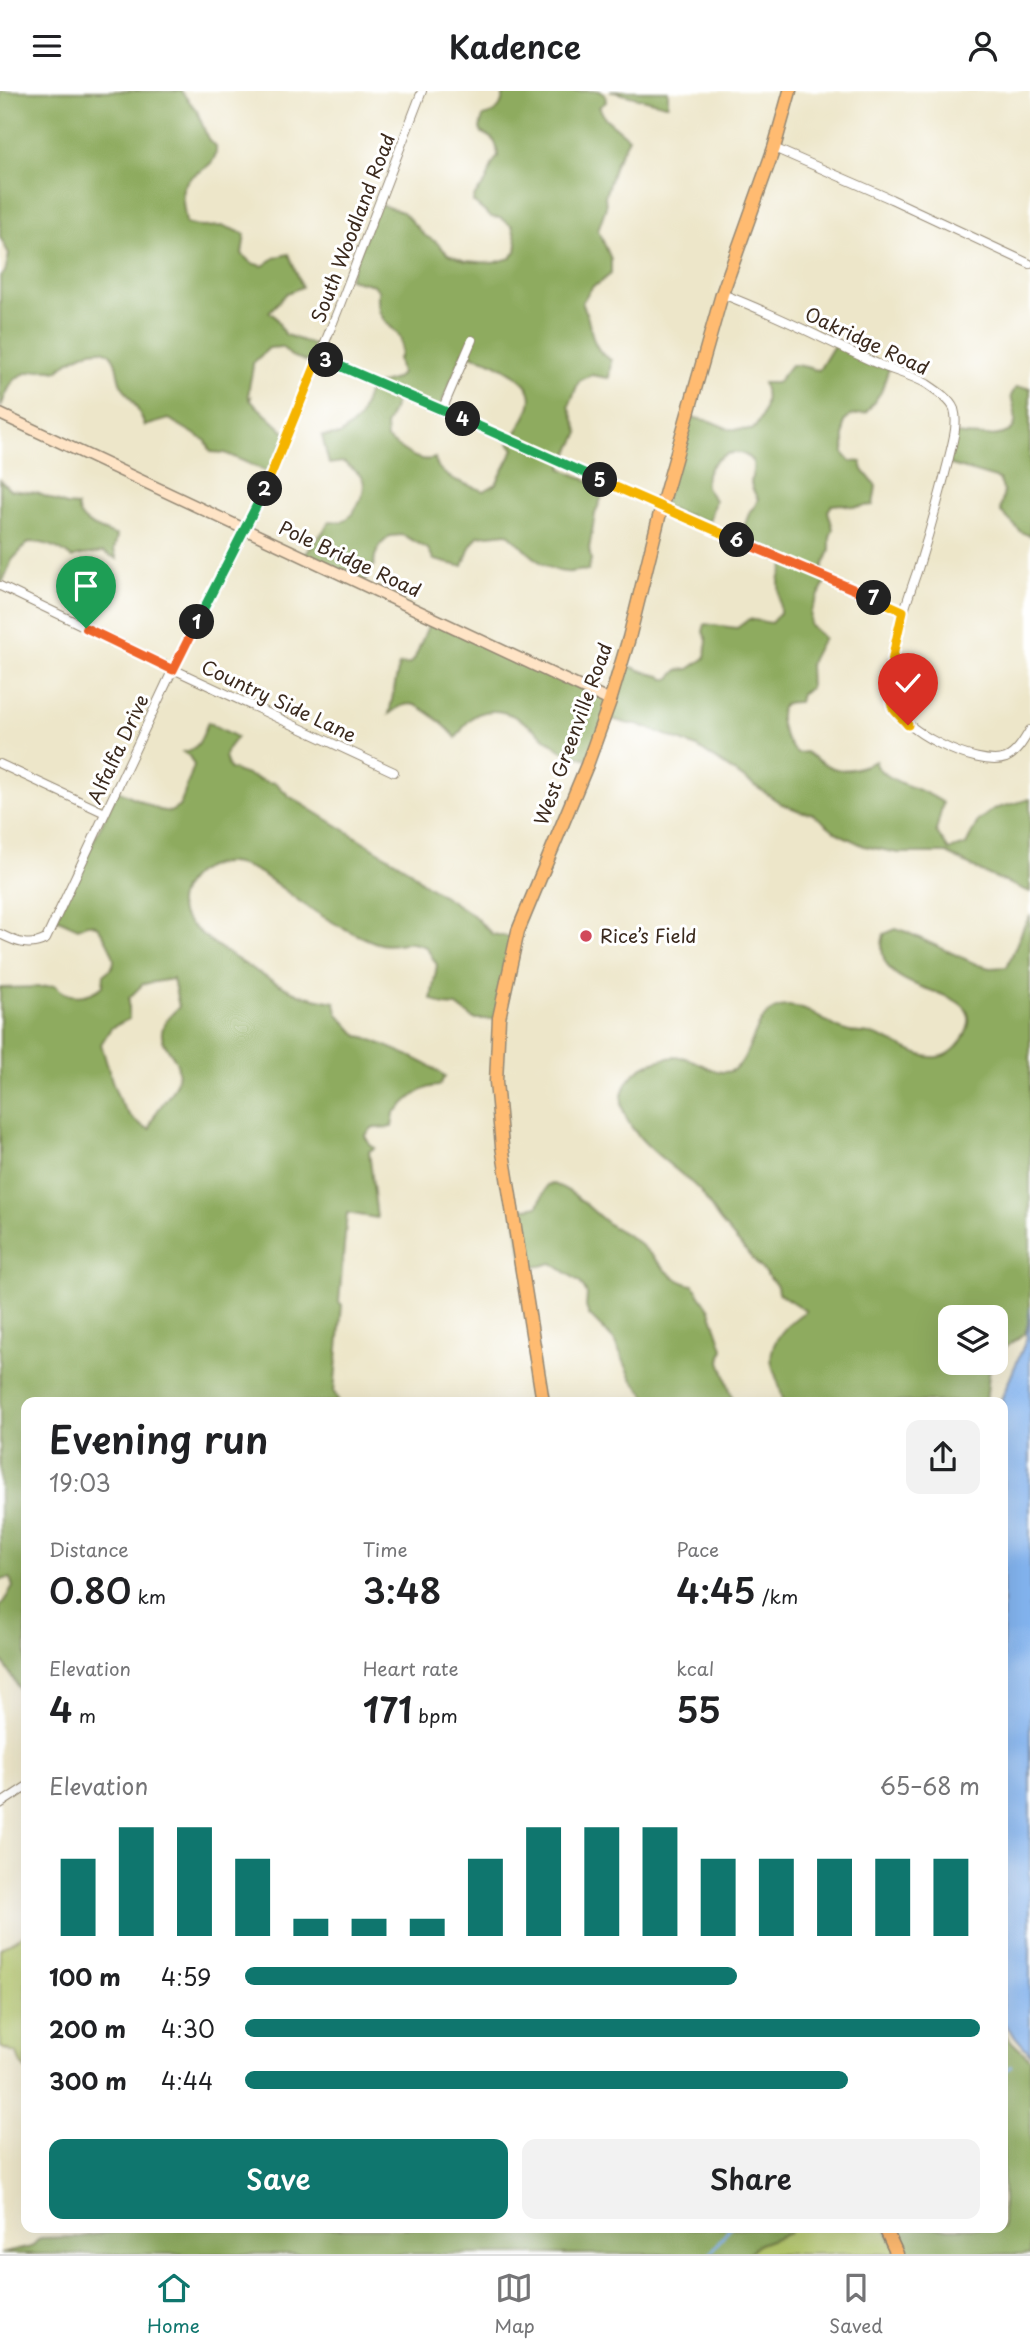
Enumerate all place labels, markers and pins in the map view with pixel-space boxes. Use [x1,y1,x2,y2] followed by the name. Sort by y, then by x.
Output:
[308,343,344,377] pin: 3
[446,401,480,437] pin: 4
[582,463,618,497] pin: 5
[247,471,282,507] pin: 2
[720,523,754,557] pin: 6
[56,556,116,628] pin
[856,581,892,615] pin: 7
[180,605,214,639] pin: 1
[878,653,938,725] pin
[600,921,697,949] place label: Rice’s Field
[578,928,594,944] marker: Rice’s Field

